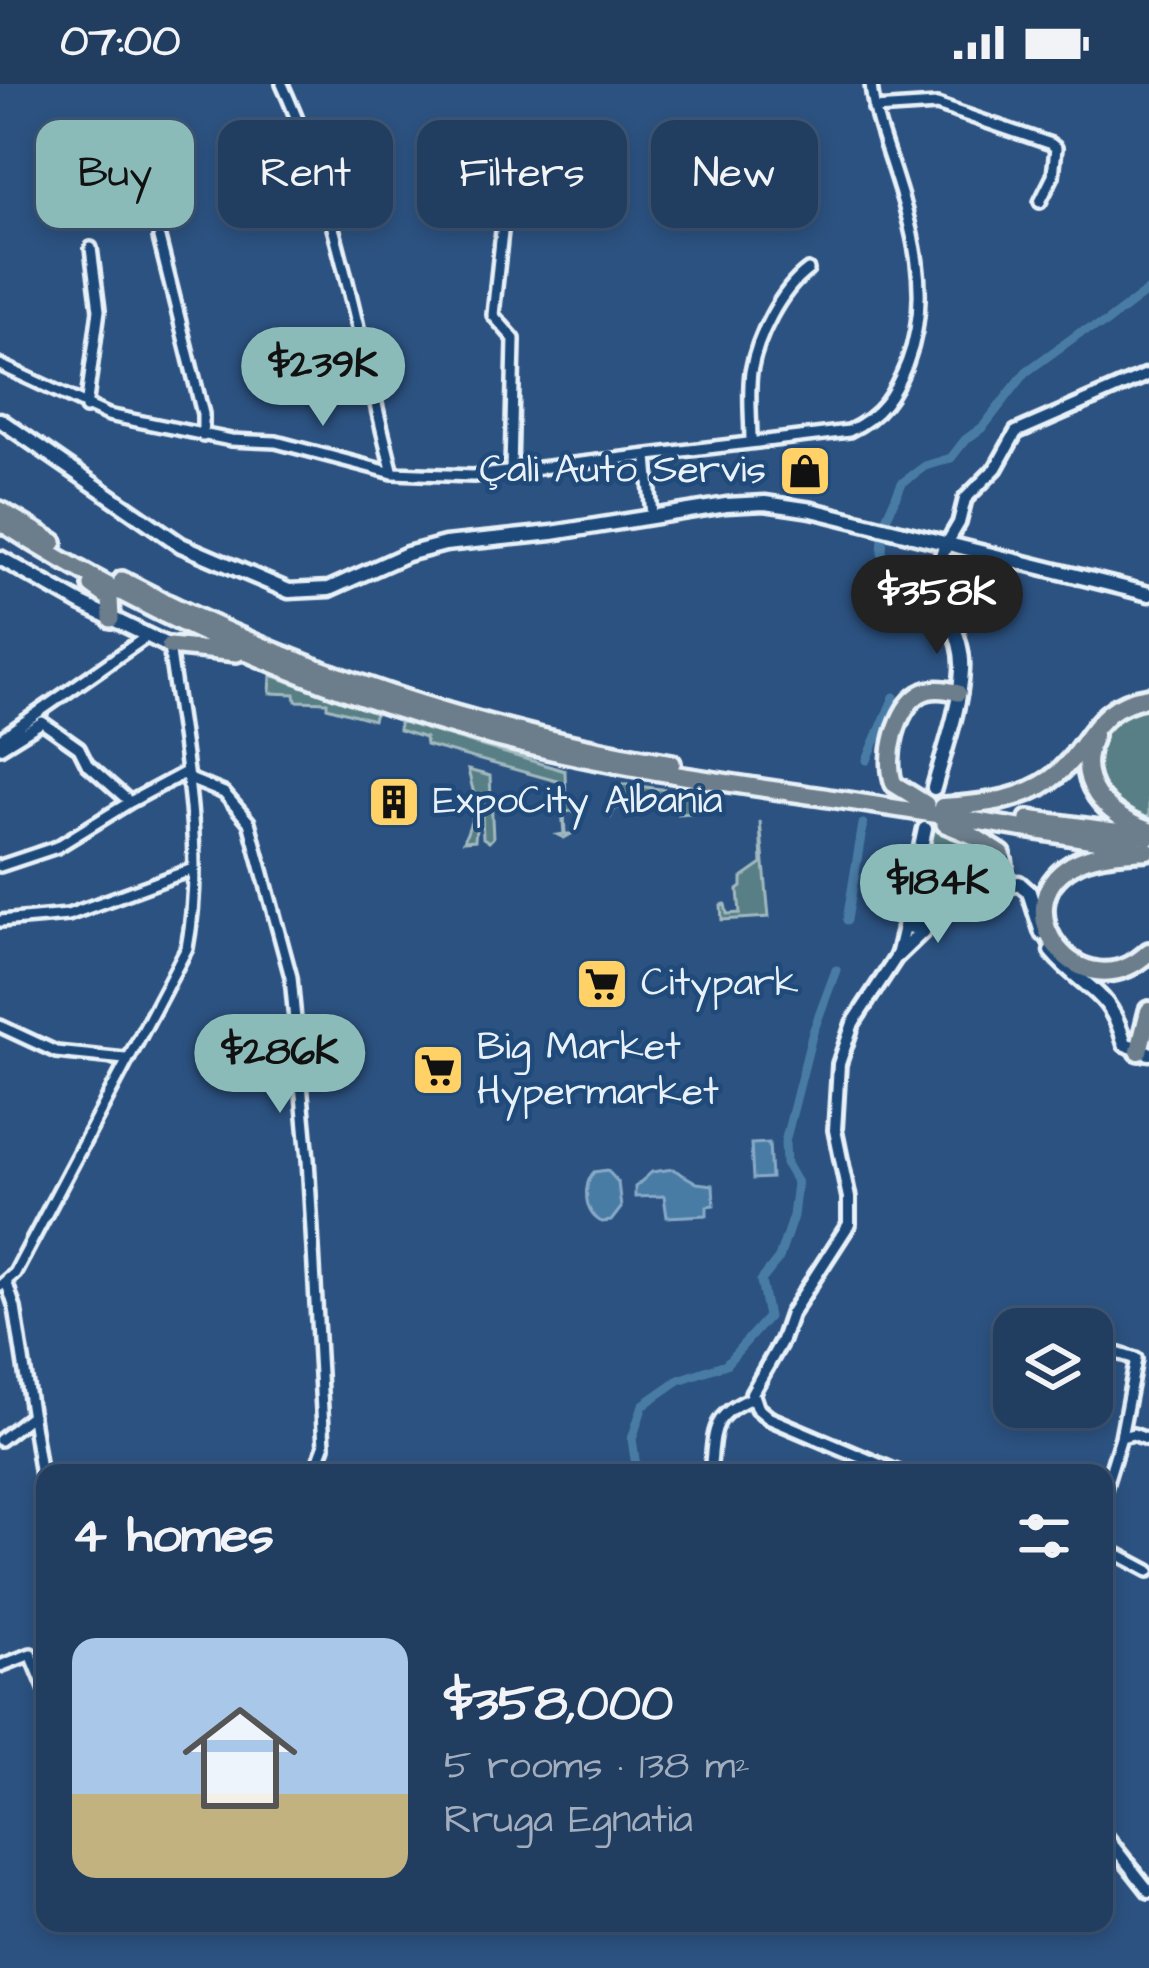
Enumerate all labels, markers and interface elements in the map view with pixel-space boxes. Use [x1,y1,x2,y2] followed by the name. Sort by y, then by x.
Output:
[60,11,180,73] text: 07:00
[36,120,194,228] chip: Buy
[218,120,393,228] chip: Rent
[417,120,627,228] chip: Filters
[651,120,818,228] chip: New
[239,327,407,429] pin: $239K
[268,339,378,393] text: $239K
[777,443,833,499] shop icon: Çali Auto Servis
[479,444,766,498] place label: Çali Auto Servis
[853,555,1021,657] pin: $358K
[878,567,996,621] text: $358K
[366,774,422,830] building icon: ExpoCity Albania
[433,775,723,830] place label: ExpoCity Albania
[854,844,1022,946] pin: $184K
[887,856,989,910] text: $184K
[574,956,630,1012] supermarket icon: Citypark
[641,957,799,1012] place label: Citypark
[196,1014,364,1116] pin: $286K
[477,1021,719,1121] place label: Big Market Hypermarket
[221,1026,339,1080] text: $286K
[410,1042,466,1098] supermarket icon: Big Market Hypermarket
[993,1308,1113,1428] map controls
[993,1308,1113,1428] button: layers
[72,1501,274,1572] text: 4 homes
[1011,1503,1077,1569] icon: filters
[444,1669,673,1740] text: $358,000
[168,1686,312,1830] icon: home
[444,1740,750,1794] text: 5 rooms · 138 m²
[444,1794,693,1848] text: Rruga Egnatia

